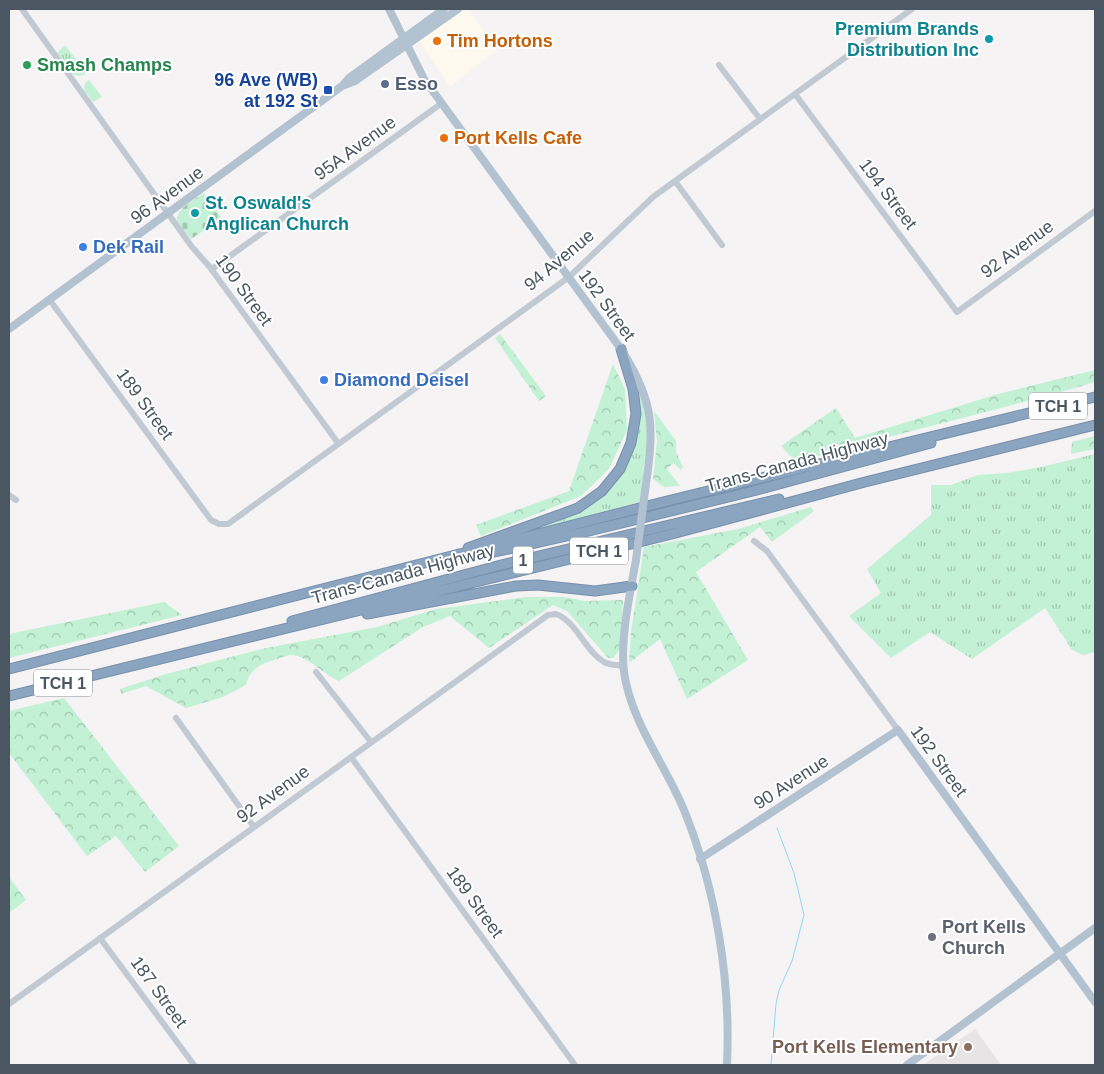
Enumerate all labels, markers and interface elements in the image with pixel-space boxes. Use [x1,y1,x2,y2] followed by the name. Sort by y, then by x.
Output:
[835,19,979,60] place label: Premium Brands Distribution Inc
[447,31,553,51] place label: Tim Hortons
[983,33,995,45] marker: Premium Brands Distribution Inc
[431,35,443,47] marker: Tim Hortons
[37,55,172,75] place label: Smash Champs
[21,59,33,71] marker: Smash Champs
[214,70,318,111] place label: 96 Ave (WB) at 192 St
[395,74,438,94] place label: Esso
[379,78,391,90] marker: Esso
[322,84,334,96] marker: 96 Ave (WB) at 192 St
[310,112,400,184] street label: 95A Avenue
[454,128,582,148] place label: Port Kells Cafe
[438,132,450,144] marker: Port Kells Cafe
[855,155,921,233] street label: 194 Street
[127,162,207,228] street label: 96 Avenue
[205,193,349,234] place label: St. Oswald's Anglican Church
[189,207,201,219] marker: St. Oswald's Anglican Church
[977,216,1057,282] street label: 92 Avenue
[520,225,598,295] street label: 94 Avenue
[93,237,164,257] place label: Dek Rail
[77,241,89,253] marker: Dek Rail
[211,251,277,329] street label: 190 Street
[574,266,640,344] street label: 192 Street
[112,365,178,443] street label: 189 Street
[334,370,469,390] place label: Diamond Deisel
[318,374,330,386] marker: Diamond Deisel
[1029,392,1087,420] road number: TCH 1
[703,428,891,496] street label: Trans-Canada Highway
[570,538,628,564] road number: TCH 1
[309,540,497,608] street label: Trans-Canada Highway
[513,546,533,574] road number: 1
[34,670,92,696] road number: TCH 1
[906,722,972,800] street label: 192 Street
[750,751,832,813] street label: 90 Avenue
[233,761,313,827] street label: 92 Avenue
[442,863,508,941] street label: 189 Street
[942,917,1026,958] place label: Port Kells Church
[926,931,938,943] marker: Port Kells Church
[126,953,192,1031] street label: 187 Street
[772,1037,958,1057] place label: Port Kells Elementary
[962,1041,974,1053] marker: Port Kells Elementary

